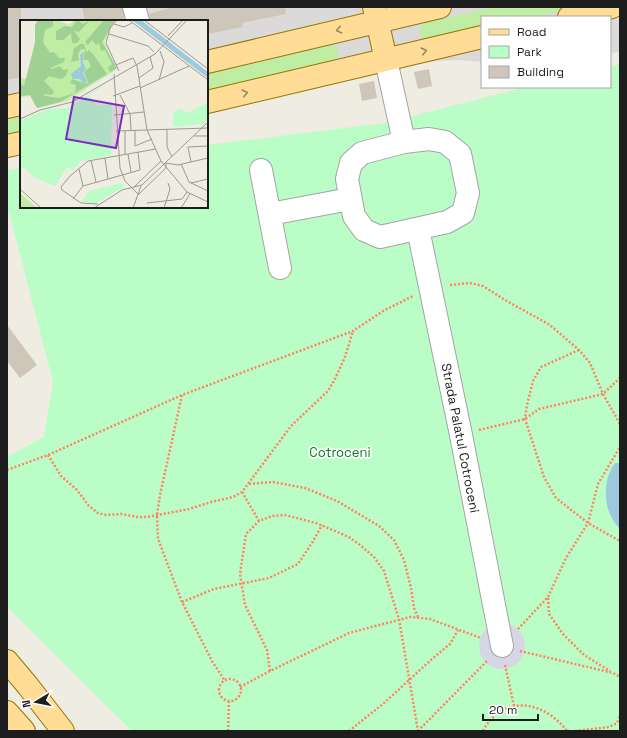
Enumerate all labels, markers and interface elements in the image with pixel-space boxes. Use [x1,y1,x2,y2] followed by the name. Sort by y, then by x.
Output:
[481,16,611,88] legend
[20,20,208,208] inset map
[517,24,546,40] text: Road
[336,26,342,34] one-way arrow
[517,44,542,60] text: Park
[420,47,427,56] one-way arrow
[517,64,564,80] text: Building
[242,90,248,98] one-way arrow
[438,362,483,515] street label: Strada Palatul Cotroceni
[309,444,371,461] park label: Cotroceni
[16,682,56,722] north arrow
[483,696,538,722] scale bar
[19,699,34,709] text: N
[489,702,517,718] text: 20 m

